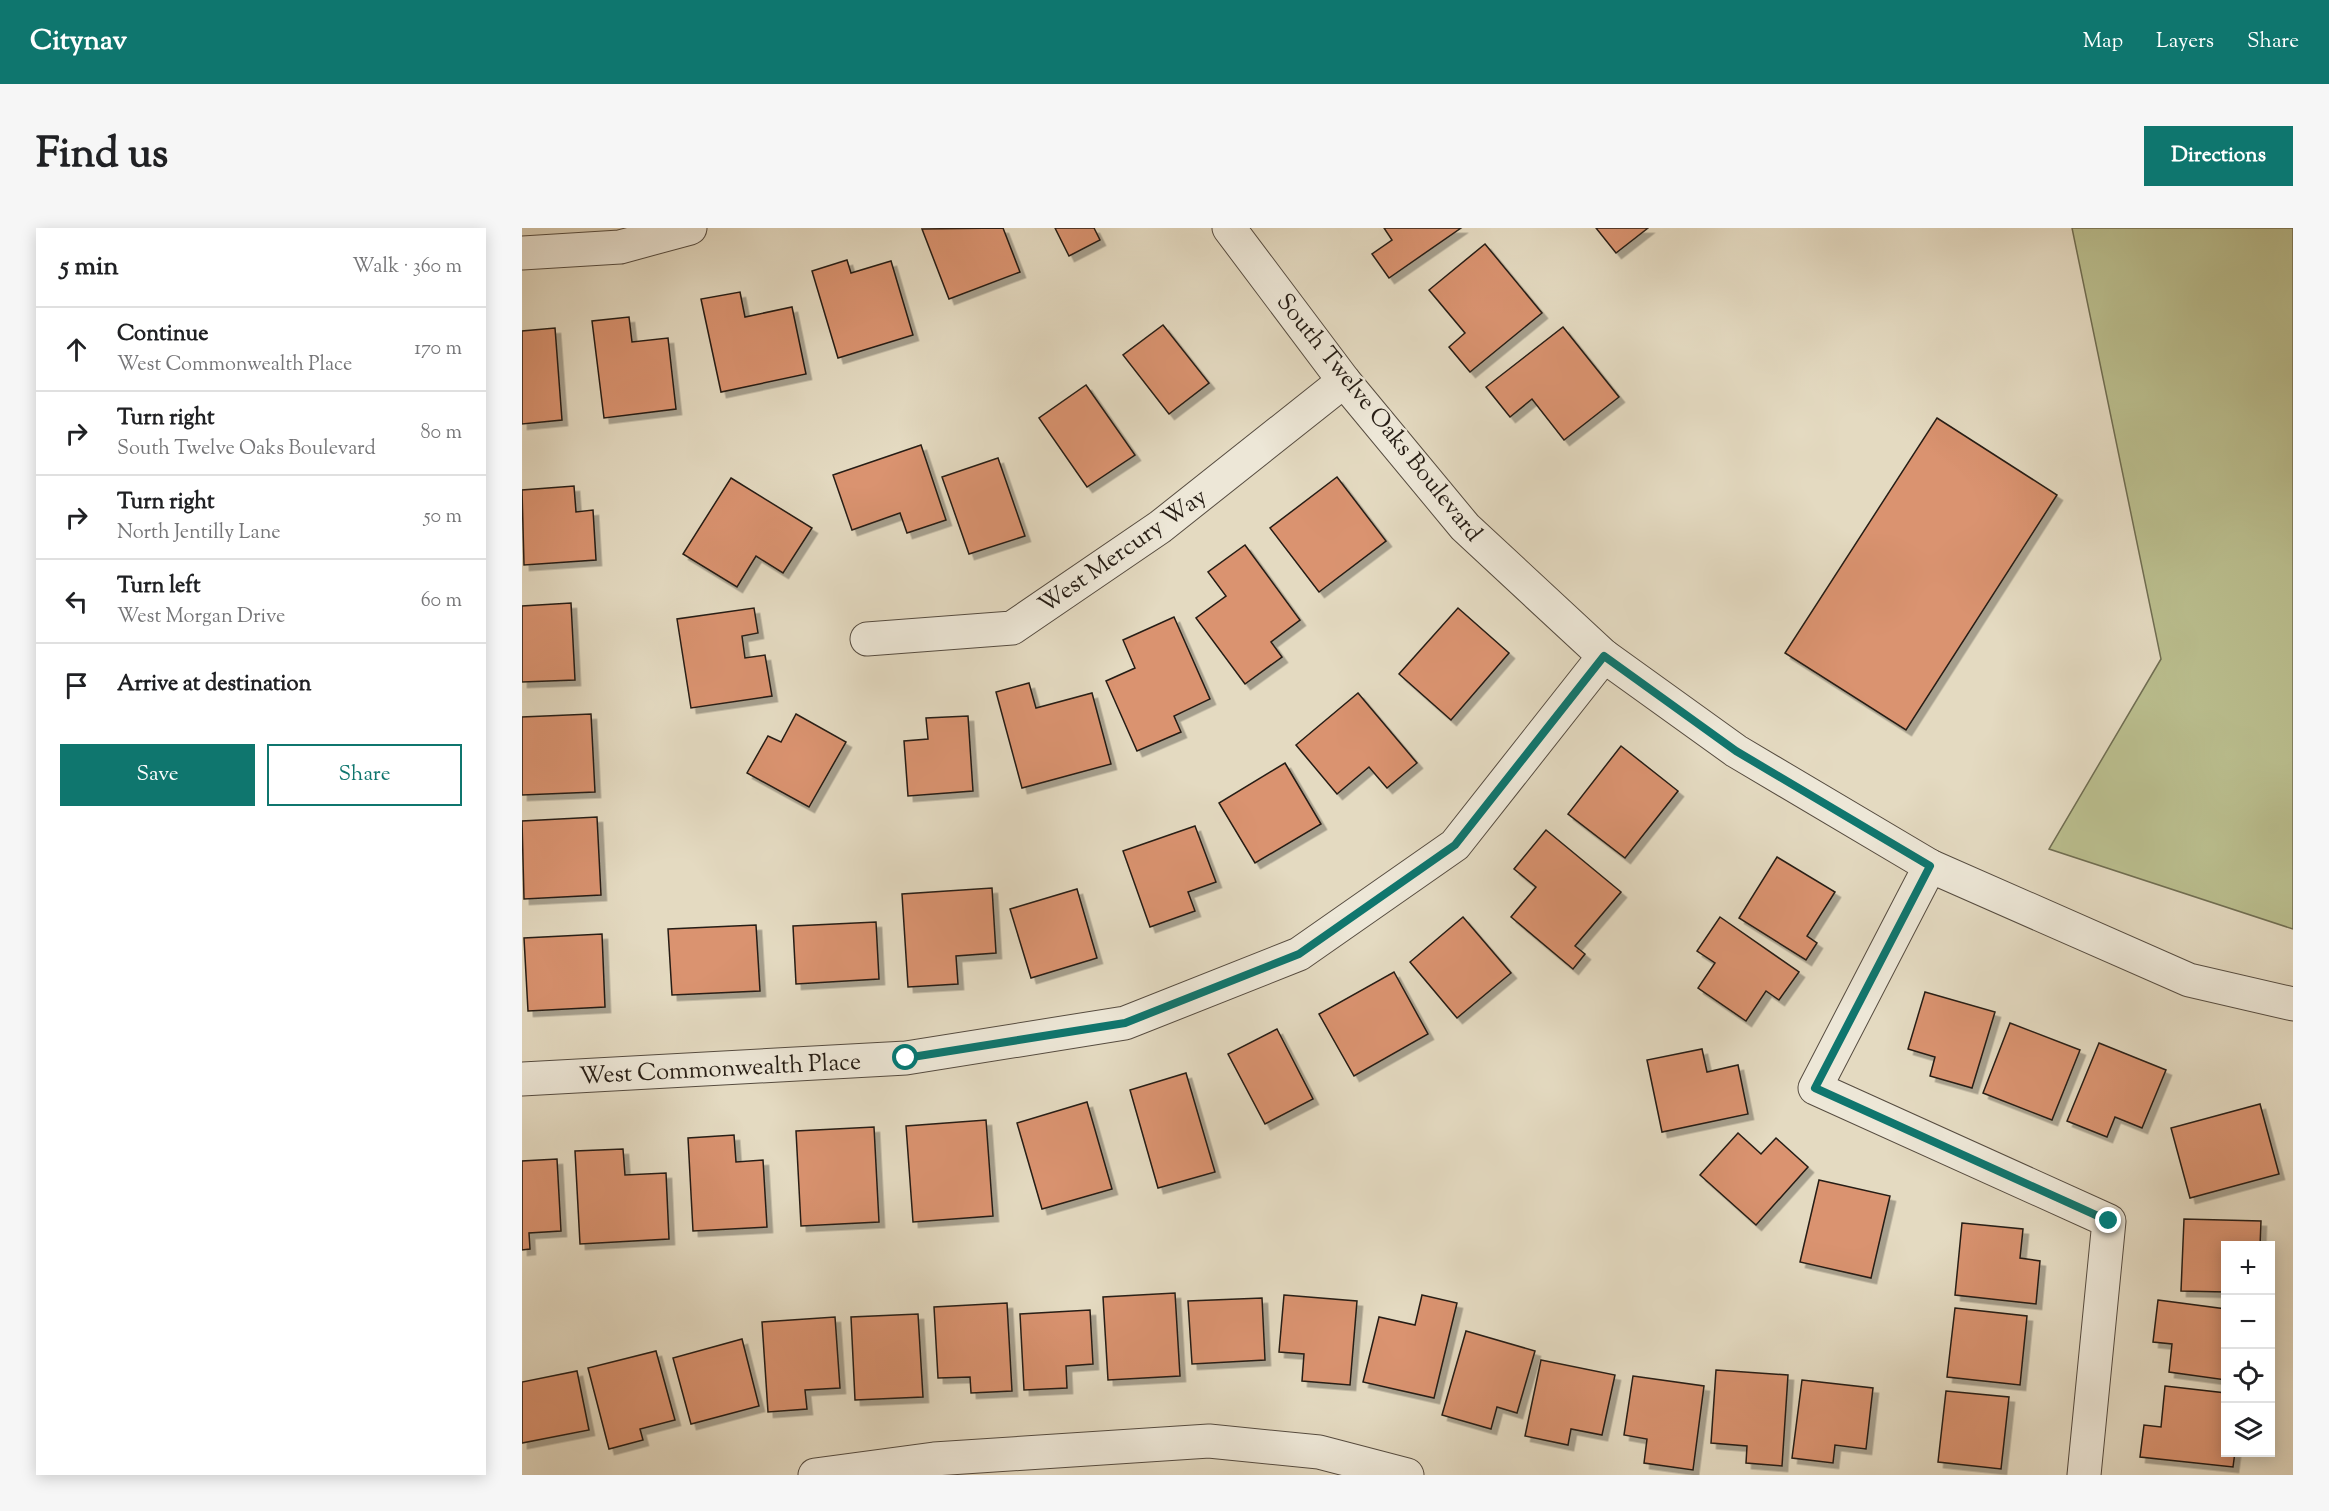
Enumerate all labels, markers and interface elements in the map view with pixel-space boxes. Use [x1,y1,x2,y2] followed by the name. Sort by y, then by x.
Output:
[30,22,127,62] text: Citynav
[2083,27,2123,57] text: Map
[2156,27,2214,57] text: Layers
[2247,27,2299,57] text: Share
[36,126,168,186] text: Find us
[2144,126,2293,186] button: Directions
[60,249,119,286] text: 5 min
[352,253,462,282] text: Walk · 360 m
[1267,287,1490,550] street label: South Twelve Oaks Boulevard
[117,319,208,351] text: Continue
[60,333,93,366] icon: ahead
[414,335,462,364] text: 170 m
[117,351,352,380] text: West Commonwealth Place
[117,403,214,435] text: Turn right
[60,417,93,450] icon: right
[421,419,462,448] text: 80 m
[117,435,376,464] text: South Twelve Oaks Boulevard
[1032,481,1214,623] street label: West Mercury Way
[117,487,214,519] text: Turn right
[60,501,93,534] icon: right
[424,503,462,532] text: 50 m
[117,519,281,548] text: North Jentilly Lane
[117,571,200,603] text: Turn left
[60,585,93,618] icon: left
[421,587,462,616] text: 60 m
[117,603,285,632] text: West Morgan Drive
[60,669,93,702] icon: arrive
[117,669,312,701] text: Arrive at destination
[60,744,255,806] button: Save
[267,744,462,806] button: Share
[892,1044,918,1070] route start
[578,1046,862,1094] street label: West Commonwealth Place
[2095,1207,2121,1233] route end
[2221,1241,2275,1457] map controls
[2221,1241,2275,1295] button: +
[2221,1295,2275,1349] button: −
[2221,1349,2275,1403] button: locate
[2221,1403,2275,1457] button: layers

